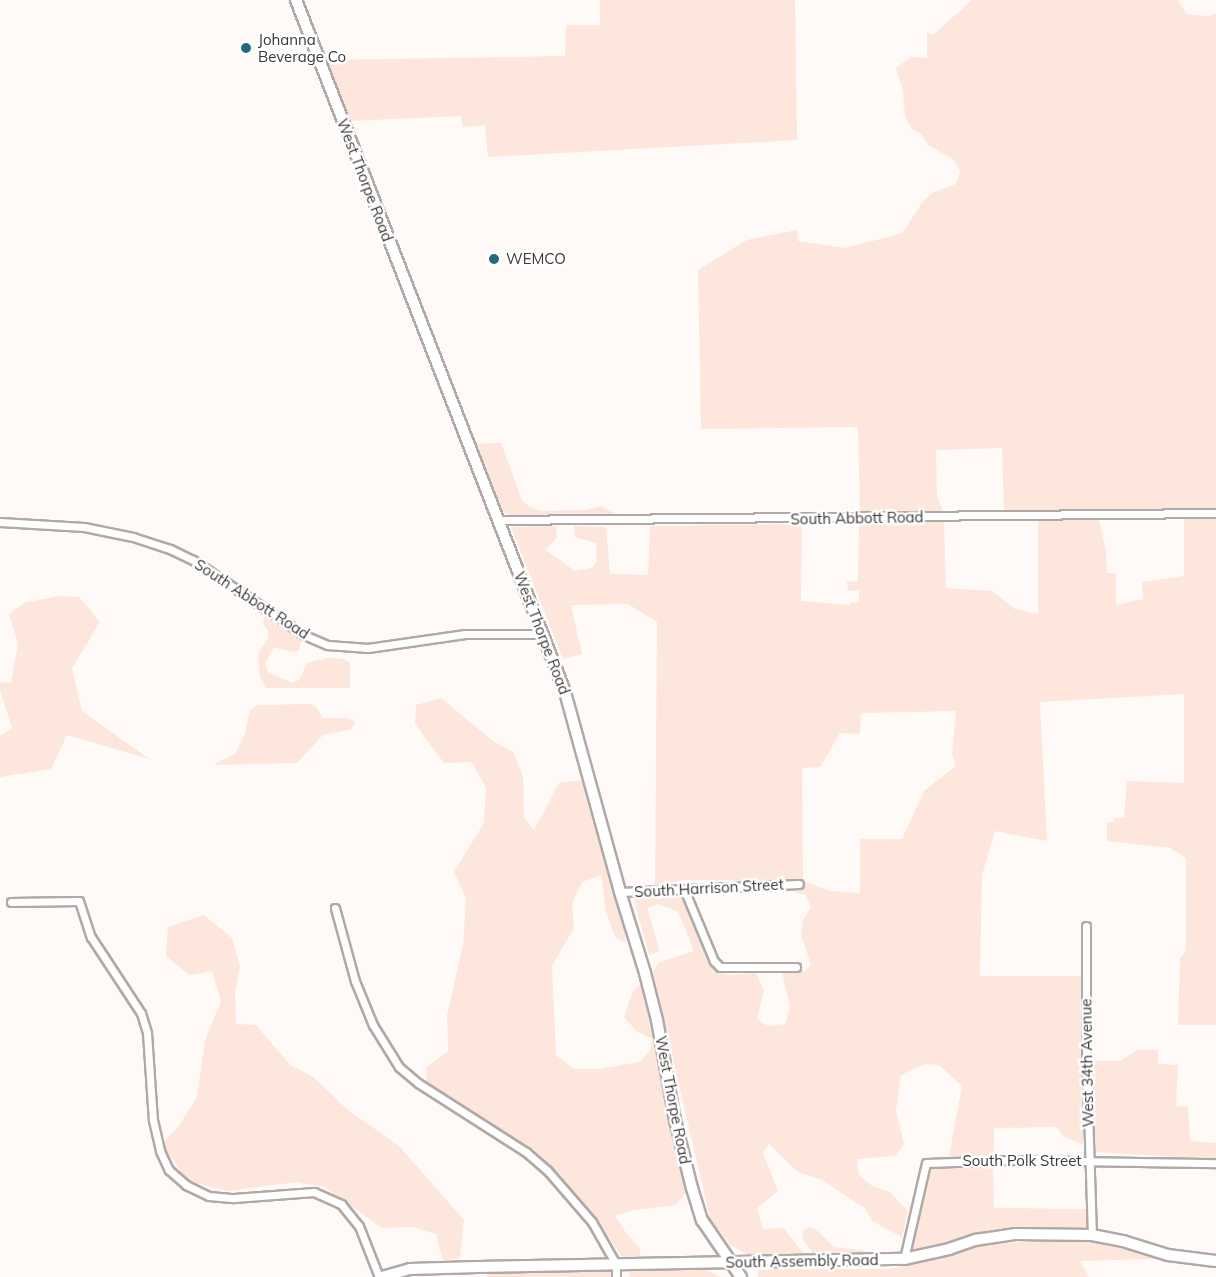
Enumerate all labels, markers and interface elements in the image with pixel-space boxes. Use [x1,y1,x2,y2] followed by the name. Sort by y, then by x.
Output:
[258,30,346,65] place label: Johanna Beverage Co
[239,41,253,55] marker: Johanna Beverage Co
[333,116,397,244] street label: West Thorpe Road
[506,250,566,268] place label: WEMCO
[487,252,501,266] marker: WEMCO
[790,508,924,528] street label: South Abbott Road
[191,555,313,643] street label: South Abbott Road
[510,569,574,697] street label: West Thorpe Road
[634,875,784,901] street label: South Harrison Street
[1077,999,1097,1127] street label: West 34th Avenue
[652,1034,694,1166] street label: West Thorpe Road
[962,1152,1082,1170] street label: South Polk Street
[725,1251,879,1271] street label: South Assembly Road

